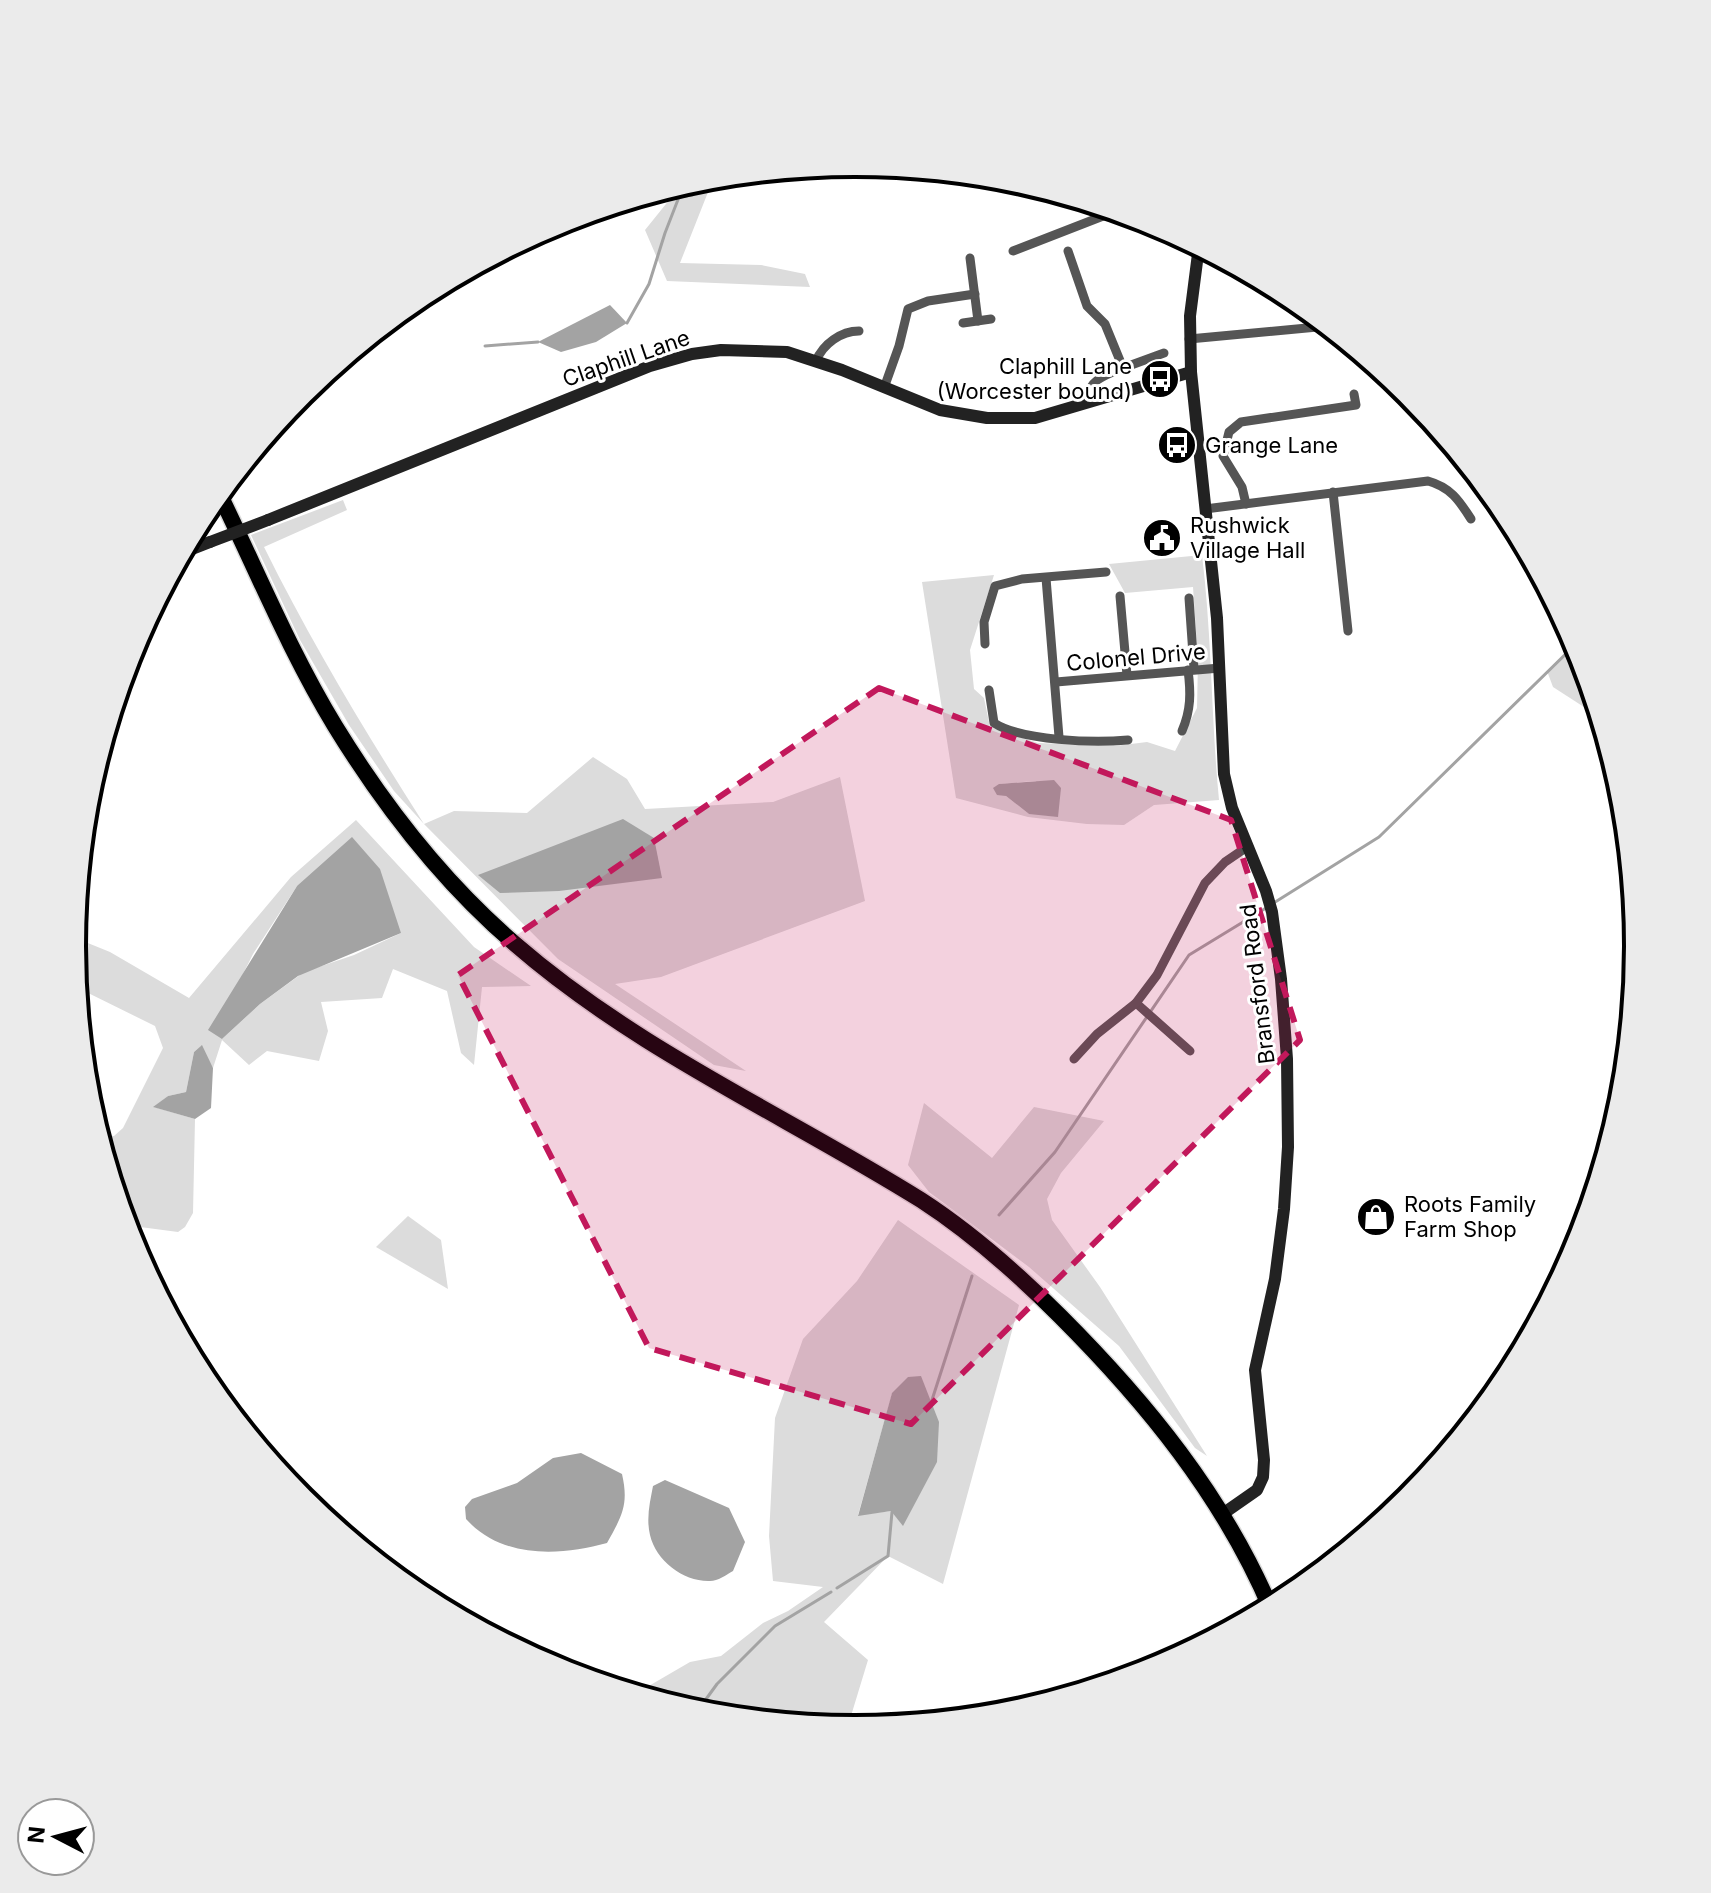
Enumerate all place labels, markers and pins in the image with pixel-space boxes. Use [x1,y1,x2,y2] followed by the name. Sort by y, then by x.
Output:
[937,353,1132,404] place label: Claphill Lane (Worcester bound)
[1139,358,1181,400] bus stop icon: Claphill Lane (Worcester bound)
[1156,424,1198,466] bus stop icon: Grange Lane
[1205,432,1338,458] place label: Grange Lane
[1190,512,1305,563] place label: Rushwick Village Hall
[1141,517,1183,559] public building icon: Rushwick Village Hall
[1404,1191,1536,1242] place label: Roots Family Farm Shop
[1355,1196,1397,1238] shop icon: Roots Family Farm Shop

